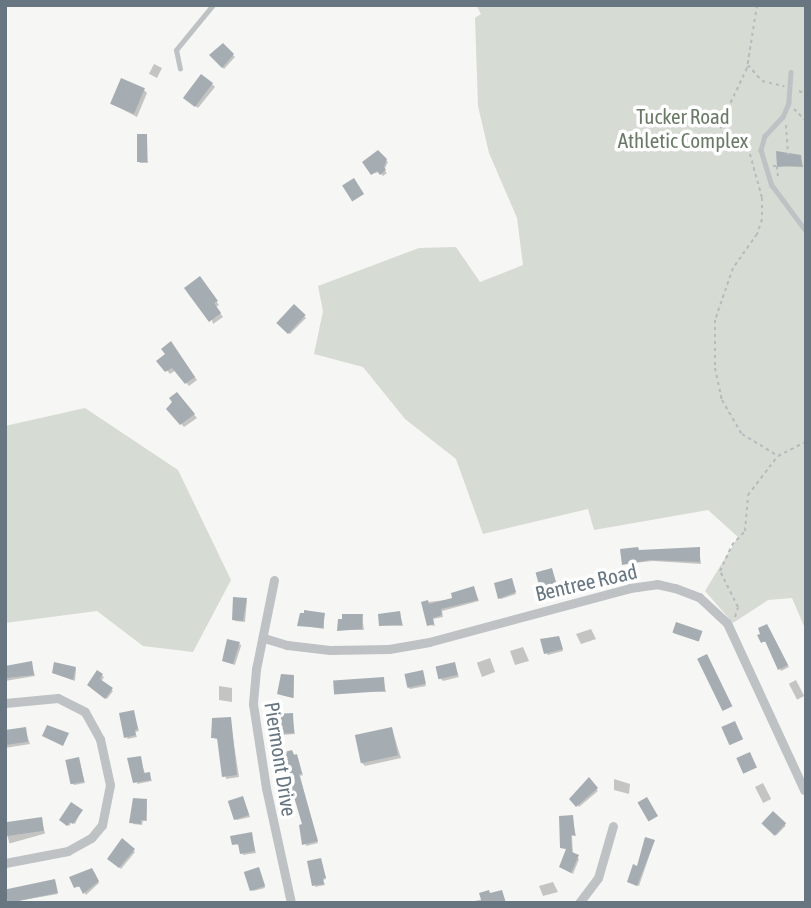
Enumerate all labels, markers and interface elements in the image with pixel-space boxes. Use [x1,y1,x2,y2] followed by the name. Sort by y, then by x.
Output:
[618,103,748,153] park label: Tucker Road Athletic Complex
[533,558,639,606] street label: Bentree Road
[260,700,302,818] street label: Piermont Drive

